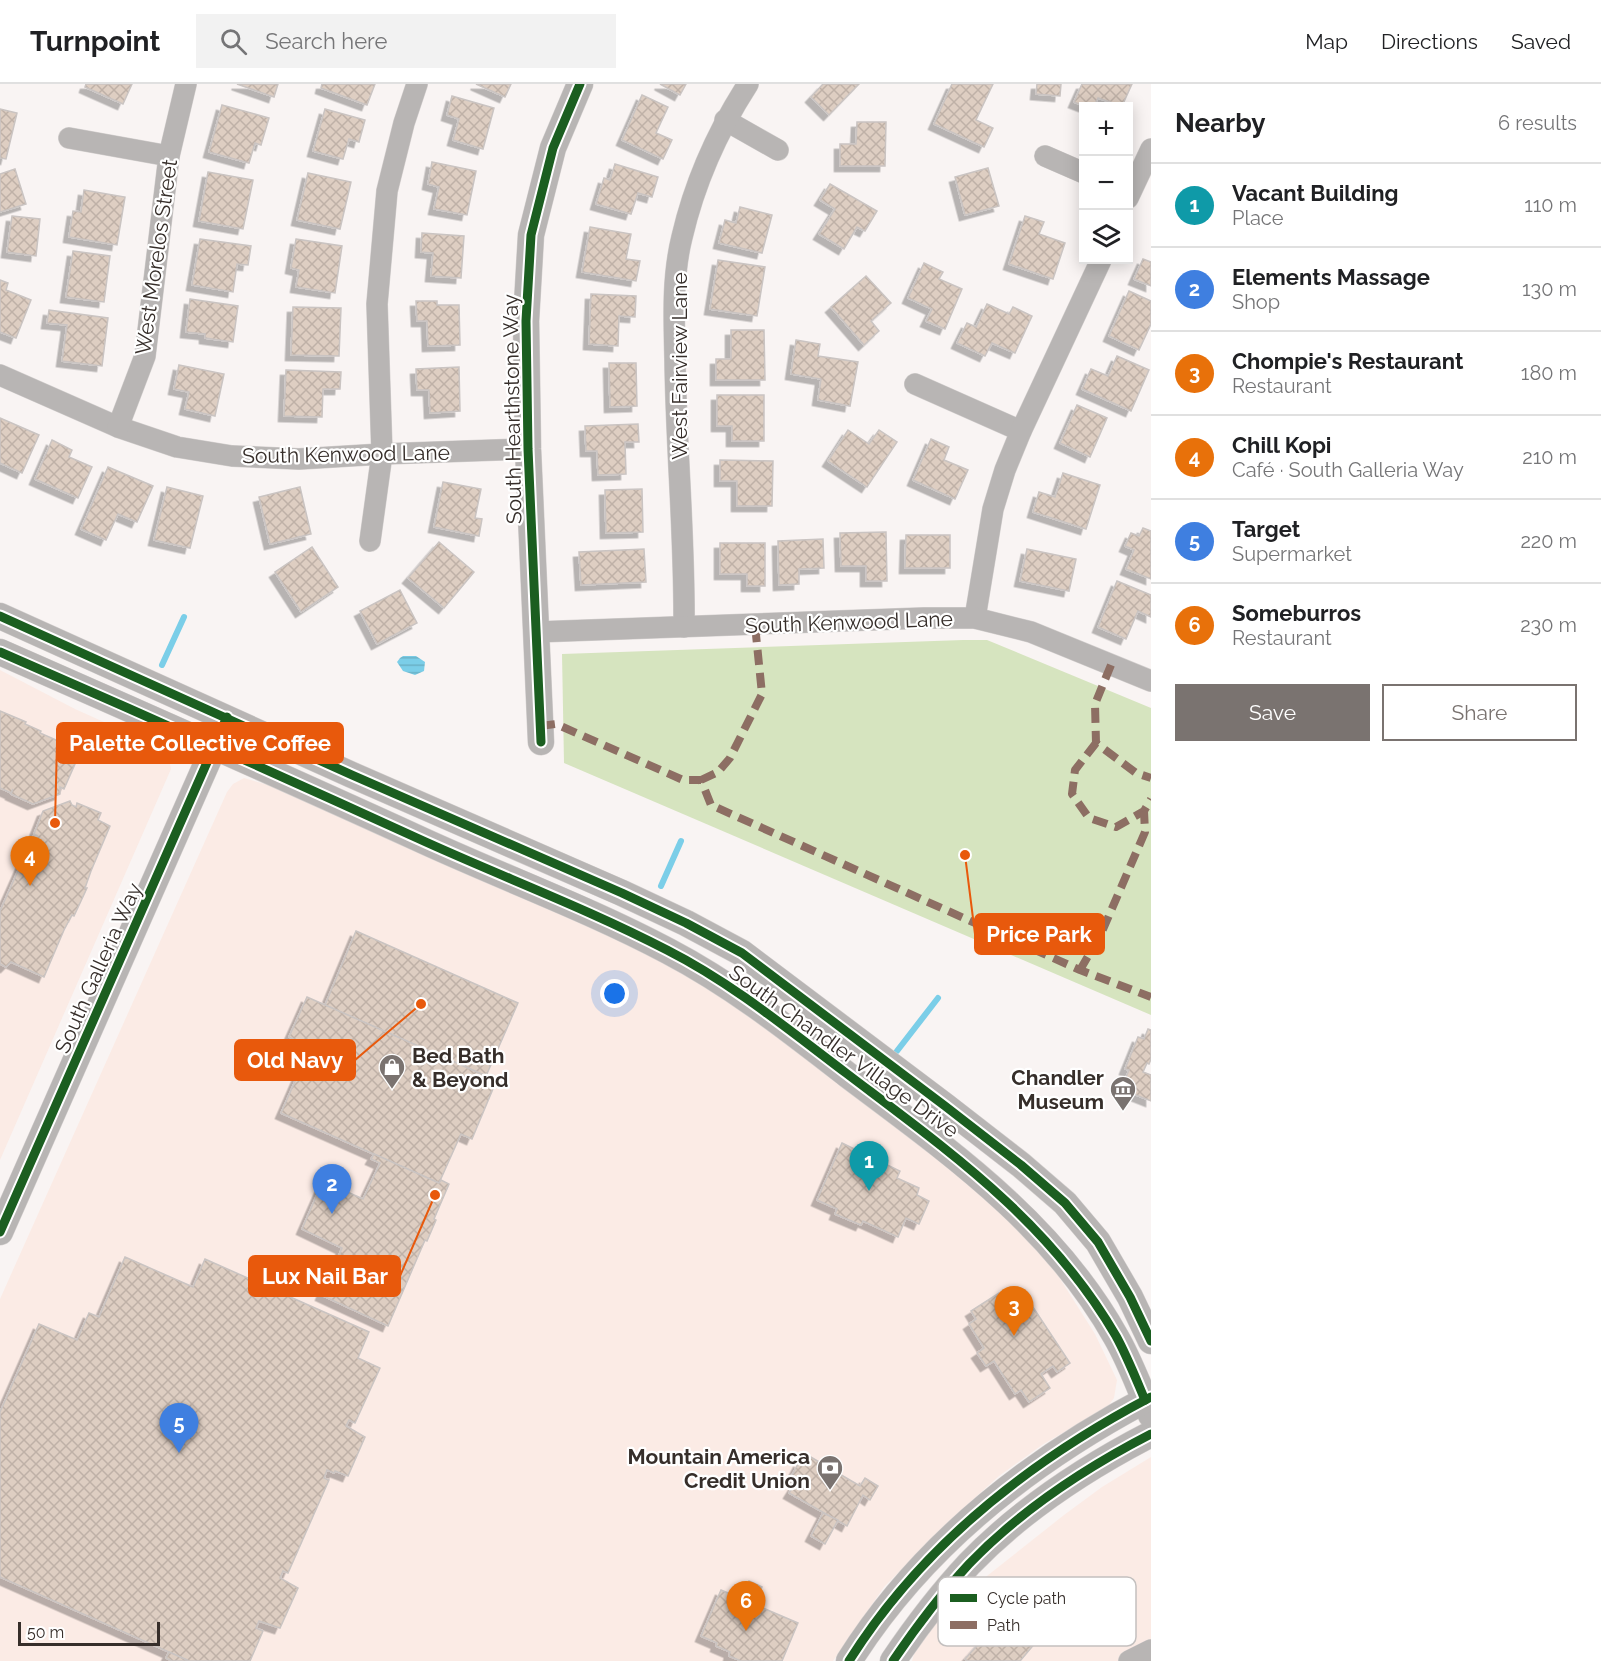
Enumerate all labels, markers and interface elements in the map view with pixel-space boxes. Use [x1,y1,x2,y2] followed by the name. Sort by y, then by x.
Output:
[196,14,616,68] search box
[30,25,160,58] text: Turnpoint
[217,25,250,58] icon: search
[265,28,387,54] text: Search here
[1305,29,1348,54] text: Map
[1381,29,1478,54] text: Directions
[1511,29,1571,54] text: Saved
[1079,102,1133,264] map controls
[1079,102,1133,156] button: +
[1175,108,1265,138] text: Nearby
[1498,111,1577,135] text: 6 results
[1079,156,1133,210] button: −
[130,157,182,357] street label: West Morelos Street
[1232,180,1398,206] text: Vacant Building
[1190,193,1199,217] text: 1
[1524,193,1577,217] text: 110 m
[1232,206,1283,230] text: Place
[1079,210,1133,264] button: layers
[1232,264,1430,290] text: Elements Massage
[667,272,692,460] street label: West Fairview Lane
[1189,277,1200,301] text: 2
[1522,277,1577,301] text: 130 m
[1232,290,1280,314] text: Shop
[497,294,527,524] street label: South Hearthstone Way
[1232,348,1463,374] text: Chompie's Restaurant
[1189,361,1200,385] text: 3
[1521,361,1577,385] text: 180 m
[1232,374,1332,398] text: Restaurant
[1232,432,1331,458] text: Chill Kopi
[242,440,450,468] street label: South Kenwood Lane
[1189,445,1200,469] text: 4
[1522,445,1577,469] text: 210 m
[1232,458,1464,482] text: Café · South Galleria Way
[1232,516,1300,542] text: Target
[1189,529,1200,553] text: 5
[1520,529,1577,553] text: 220 m
[1232,542,1352,566] text: Supermarket
[1232,600,1361,626] text: Someburros
[745,606,953,638] street label: South Kenwood Lane
[1188,613,1201,637] text: 6
[1520,613,1577,637] text: 230 m
[1232,626,1332,650] text: Restaurant
[1175,684,1370,741] button: Save
[1382,684,1577,741] button: Share
[57,723,343,763] callout: Palette Collective Coffee
[69,730,331,756] text: Palette Collective Coffee
[10,836,50,886] pin: 4
[49,879,147,1057] street label: South Galleria Way
[975,914,1104,954] callout: Price Park
[986,921,1093,947] text: Price Park
[724,959,964,1143] street label: South Chandler Village Drive
[600,979,629,1008] your location
[235,1040,355,1080] callout: Old Navy
[412,1043,509,1092] place label: Bed Bath & Beyond
[247,1047,343,1073] text: Old Navy
[377,1052,407,1090] shop icon: Bed Bath & Beyond
[1011,1065,1104,1114] place label: Chandler Museum
[1108,1074,1138,1112] museum icon: Chandler Museum
[850,1142,888,1191] pin: 1
[312,1164,352,1214] pin: 2
[249,1256,400,1296] callout: Lux Nail Bar
[262,1263,389,1289] text: Lux Nail Bar
[994,1286,1034,1336] pin: 3
[160,1404,198,1453] pin: 5
[628,1444,810,1493] place label: Mountain America Credit Union
[815,1453,845,1491] bank icon: Mountain America Credit Union
[938,1577,1136,1646] legend
[726,1582,766,1631] pin: 6
[987,1589,1066,1608] text: Cycle path
[987,1616,1020,1635] text: Path
[18,1619,160,1646] scale bar
[27,1623,64,1642] text: 50 m

